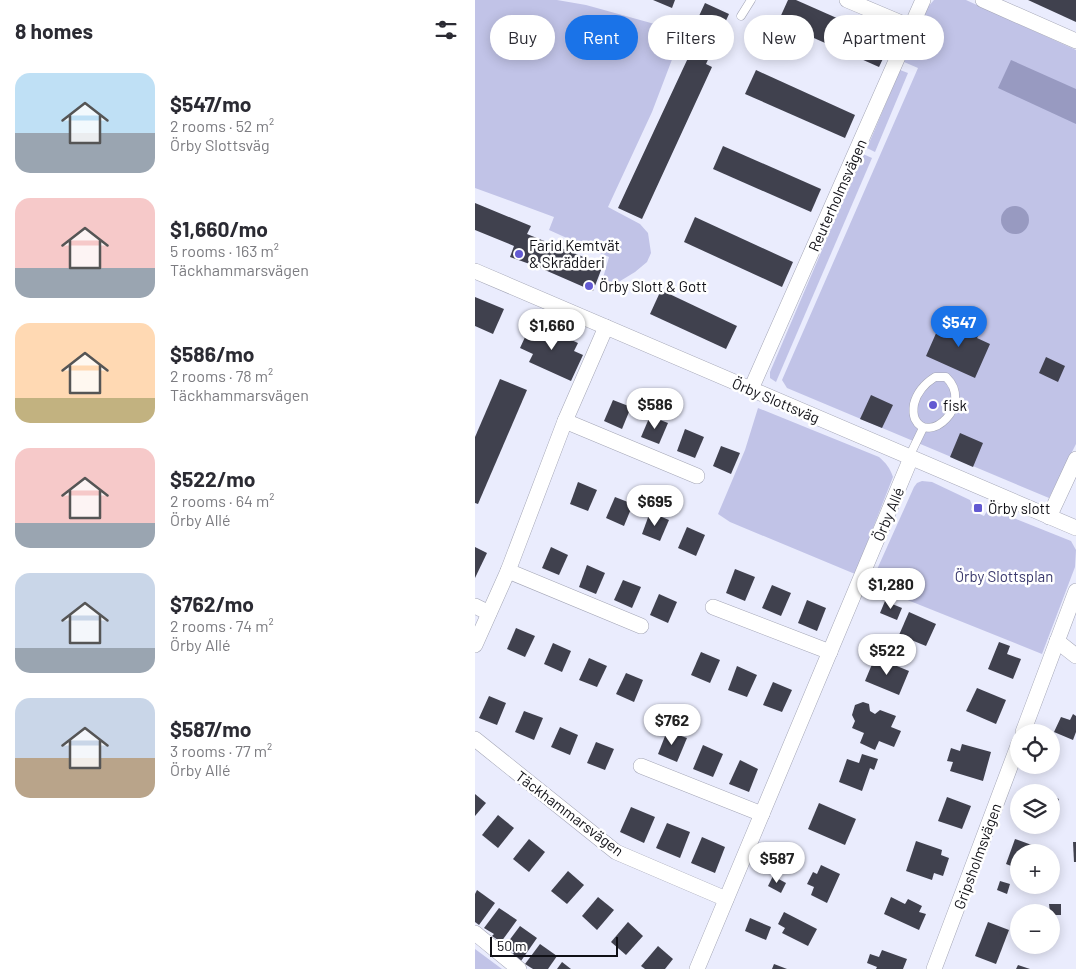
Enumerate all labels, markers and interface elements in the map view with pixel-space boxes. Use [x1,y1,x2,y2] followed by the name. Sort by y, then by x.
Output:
[490,15,555,60] chip: Buy
[565,15,638,60] chip: Rent
[648,15,734,60] chip: Filters
[744,15,814,60] chip: New
[824,15,944,60] chip: Apartment
[432,16,460,44] icon: filters
[15,18,93,43] text: 8 homes
[170,91,251,116] text: $547/mo
[55,93,115,153] icon: home
[170,116,274,135] text: 2 rooms · 52 m²
[170,135,270,154] text: Örby Slottsväg
[804,136,870,254] street label: Reuterholmsvägen
[170,216,268,241] text: $1,660/mo
[55,218,115,278] icon: home
[529,236,620,271] place label: Farid Kemtvät & Skrädderi
[170,241,279,260] text: 5 rooms · 163 m²
[513,248,525,260] marker: Farid Kemtvät & Skrädderi
[170,260,309,279] text: Täckhammarsvägen
[599,277,707,295] place label: Örby Slott & Gott
[583,280,595,292] marker: Örby Slott & Gott
[929,306,989,348] pin: $547
[511,308,593,351] pin: $1,660
[942,312,976,331] text: $547
[529,315,575,334] text: $1,660
[170,341,254,366] text: $586/mo
[55,343,115,403] icon: home
[170,366,273,385] text: 2 rooms · 78 m²
[730,373,822,427] street label: Örby Slottsväg
[170,385,309,404] text: Täckhammarsvägen
[625,388,685,430] pin: $586
[637,394,673,413] text: $586
[943,396,967,414] place label: fisk
[927,399,939,411] marker: fisk
[170,466,255,491] text: $522/mo
[55,468,115,528] icon: home
[625,484,685,527] pin: $695
[869,484,907,544] street label: Örby Allé
[170,491,274,510] text: 2 rooms · 64 m²
[638,491,672,510] text: $695
[988,499,1050,517] place label: Örby slott
[972,502,984,514] marker: Örby slott
[170,510,231,529] text: Örby Allé
[955,567,1053,585] park label: Örby Slottsplan
[850,568,932,610] pin: $1,280
[868,574,914,593] text: $1,280
[170,591,254,616] text: $762/mo
[55,593,115,653] icon: home
[170,616,274,635] text: 2 rooms · 74 m²
[857,634,917,676] pin: $522
[170,635,231,654] text: Örby Allé
[869,640,905,659] text: $522
[642,704,702,746] pin: $762
[655,710,689,729] text: $762
[170,716,252,741] text: $587/mo
[55,718,115,778] icon: home
[1010,724,1060,954] map controls
[1010,724,1060,774] button: locate
[170,741,272,760] text: 3 rooms · 77 m²
[170,760,231,779] text: Örby Allé
[513,767,627,859] street label: Täckhammarsvägen
[1010,784,1060,834] button: layers
[949,801,1005,911] street label: Gripsholmsvägen
[747,842,807,884] pin: $587
[1010,844,1060,894] button: +
[760,848,794,867] text: $587
[1010,904,1060,954] button: −
[490,934,617,957] scale bar
[497,937,526,954] text: 50 m

